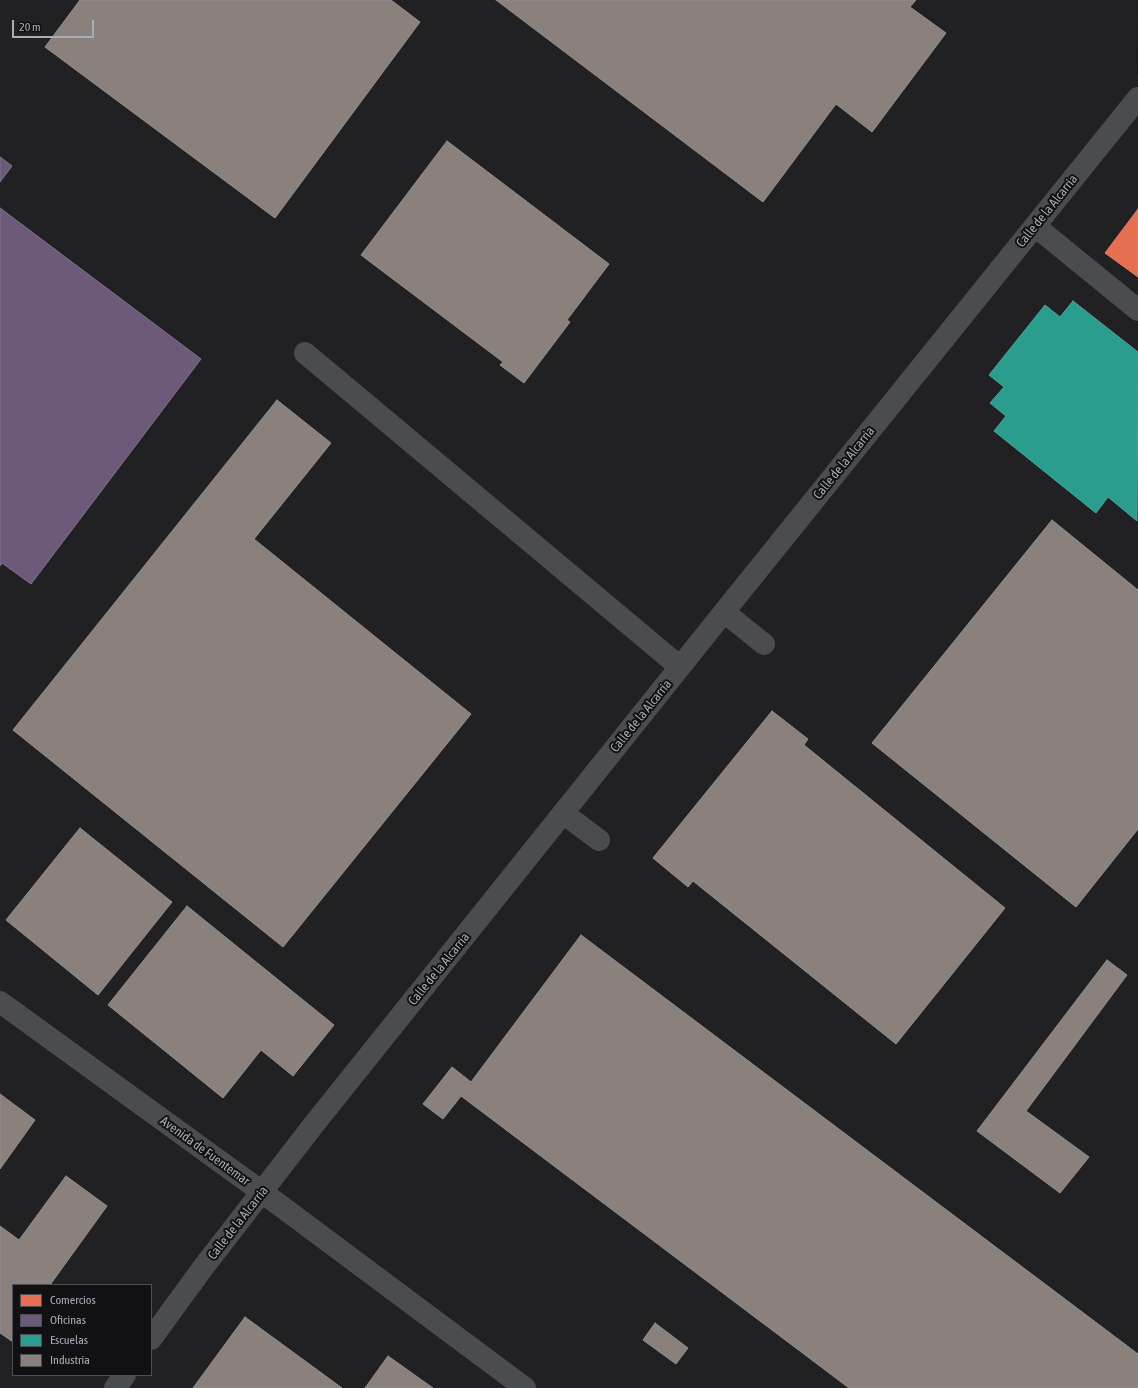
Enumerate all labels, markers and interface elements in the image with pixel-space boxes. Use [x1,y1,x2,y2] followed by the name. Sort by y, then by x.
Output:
[14,12,96,38] scale bar
[19,20,41,34] text: 20 m
[1013,172,1081,250] street label: Calle de la Alcarria
[810,424,878,502] street label: Calle de la Alcarria
[607,677,675,755] street label: Calle de la Alcarria
[405,930,473,1008] street label: Calle de la Alcarria
[157,1113,253,1189] street label: Avenida de Fuentemar
[205,1183,271,1263] street label: Calle de la Alcarria
[12,1284,152,1376] legend
[50,1293,96,1307] text: Comercios
[50,1313,86,1327] text: Oficinas
[50,1333,88,1347] text: Escuelas
[50,1353,90,1367] text: Industria

